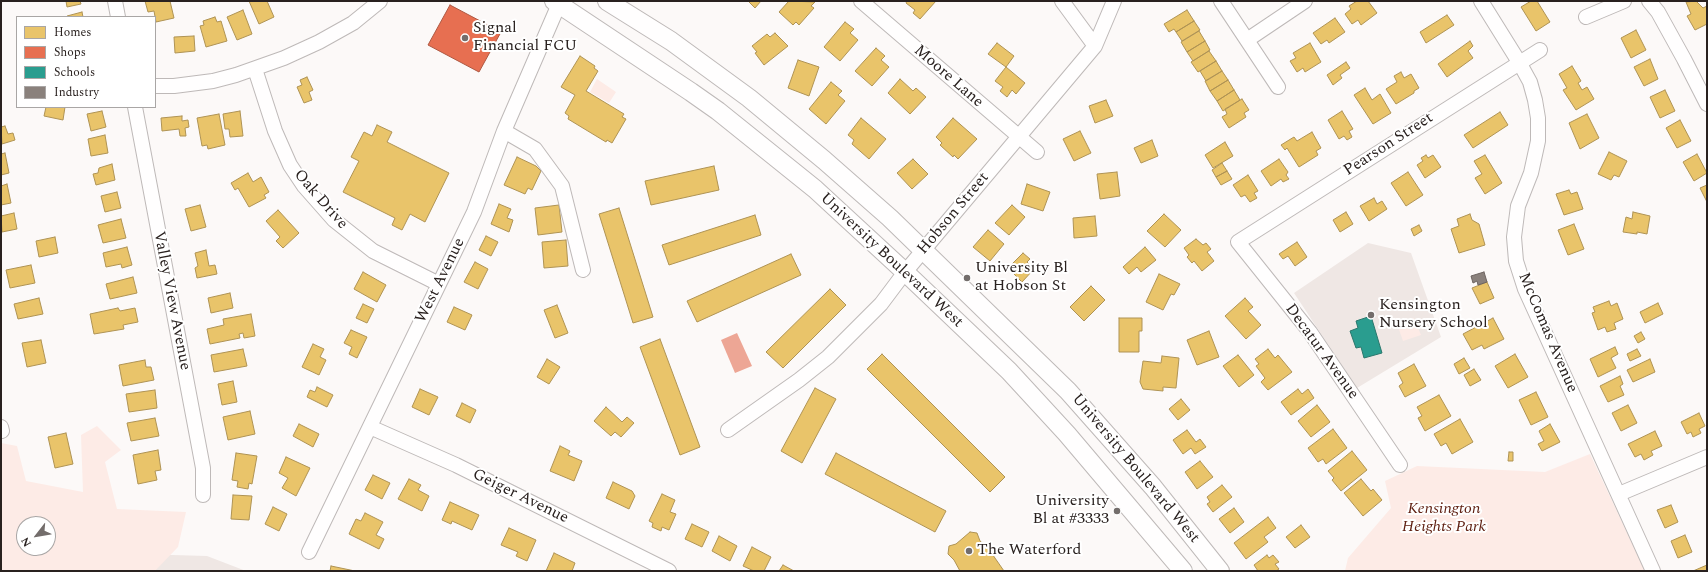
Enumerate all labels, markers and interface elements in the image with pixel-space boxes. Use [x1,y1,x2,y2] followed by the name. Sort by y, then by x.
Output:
[16,16,156,108] legend
[473,19,577,57] place label: Signal Financial FCU
[54,23,92,42] text: Homes
[460,33,470,43] marker: Signal Financial FCU
[909,42,987,112] street label: Moore Lane
[54,43,86,62] text: Shops
[54,63,95,82] text: Schools
[54,83,99,102] text: Industry
[1341,109,1437,181] street label: Pearson Street
[289,166,351,234] street label: Oak Drive
[914,169,994,259] street label: Hobson Street
[815,190,967,332] street label: University Boulevard West
[148,230,194,372] street label: Valley View Avenue
[412,235,470,327] street label: West Avenue
[975,259,1068,297] place label: University Bl at Hobson St
[1513,270,1581,396] street label: McComas Avenue
[962,273,972,283] marker: University Bl at Hobson St
[1379,296,1488,334] place label: Kensington Nursery School
[1280,300,1362,404] street label: Decatur Avenue
[1366,310,1376,320] marker: Kensington Nursery School
[1067,390,1203,548] street label: University Boulevard West
[469,465,571,529] street label: Geiger Avenue
[1032,492,1109,530] place label: University Bl at #3333
[1402,500,1486,538] park label: Kensington Heights Park
[1112,506,1122,516] marker: University Bl at #3333
[16,516,56,556] north arrow
[17,534,36,550] text: N
[977,541,1081,561] place label: The Waterford
[964,546,974,556] marker: The Waterford

